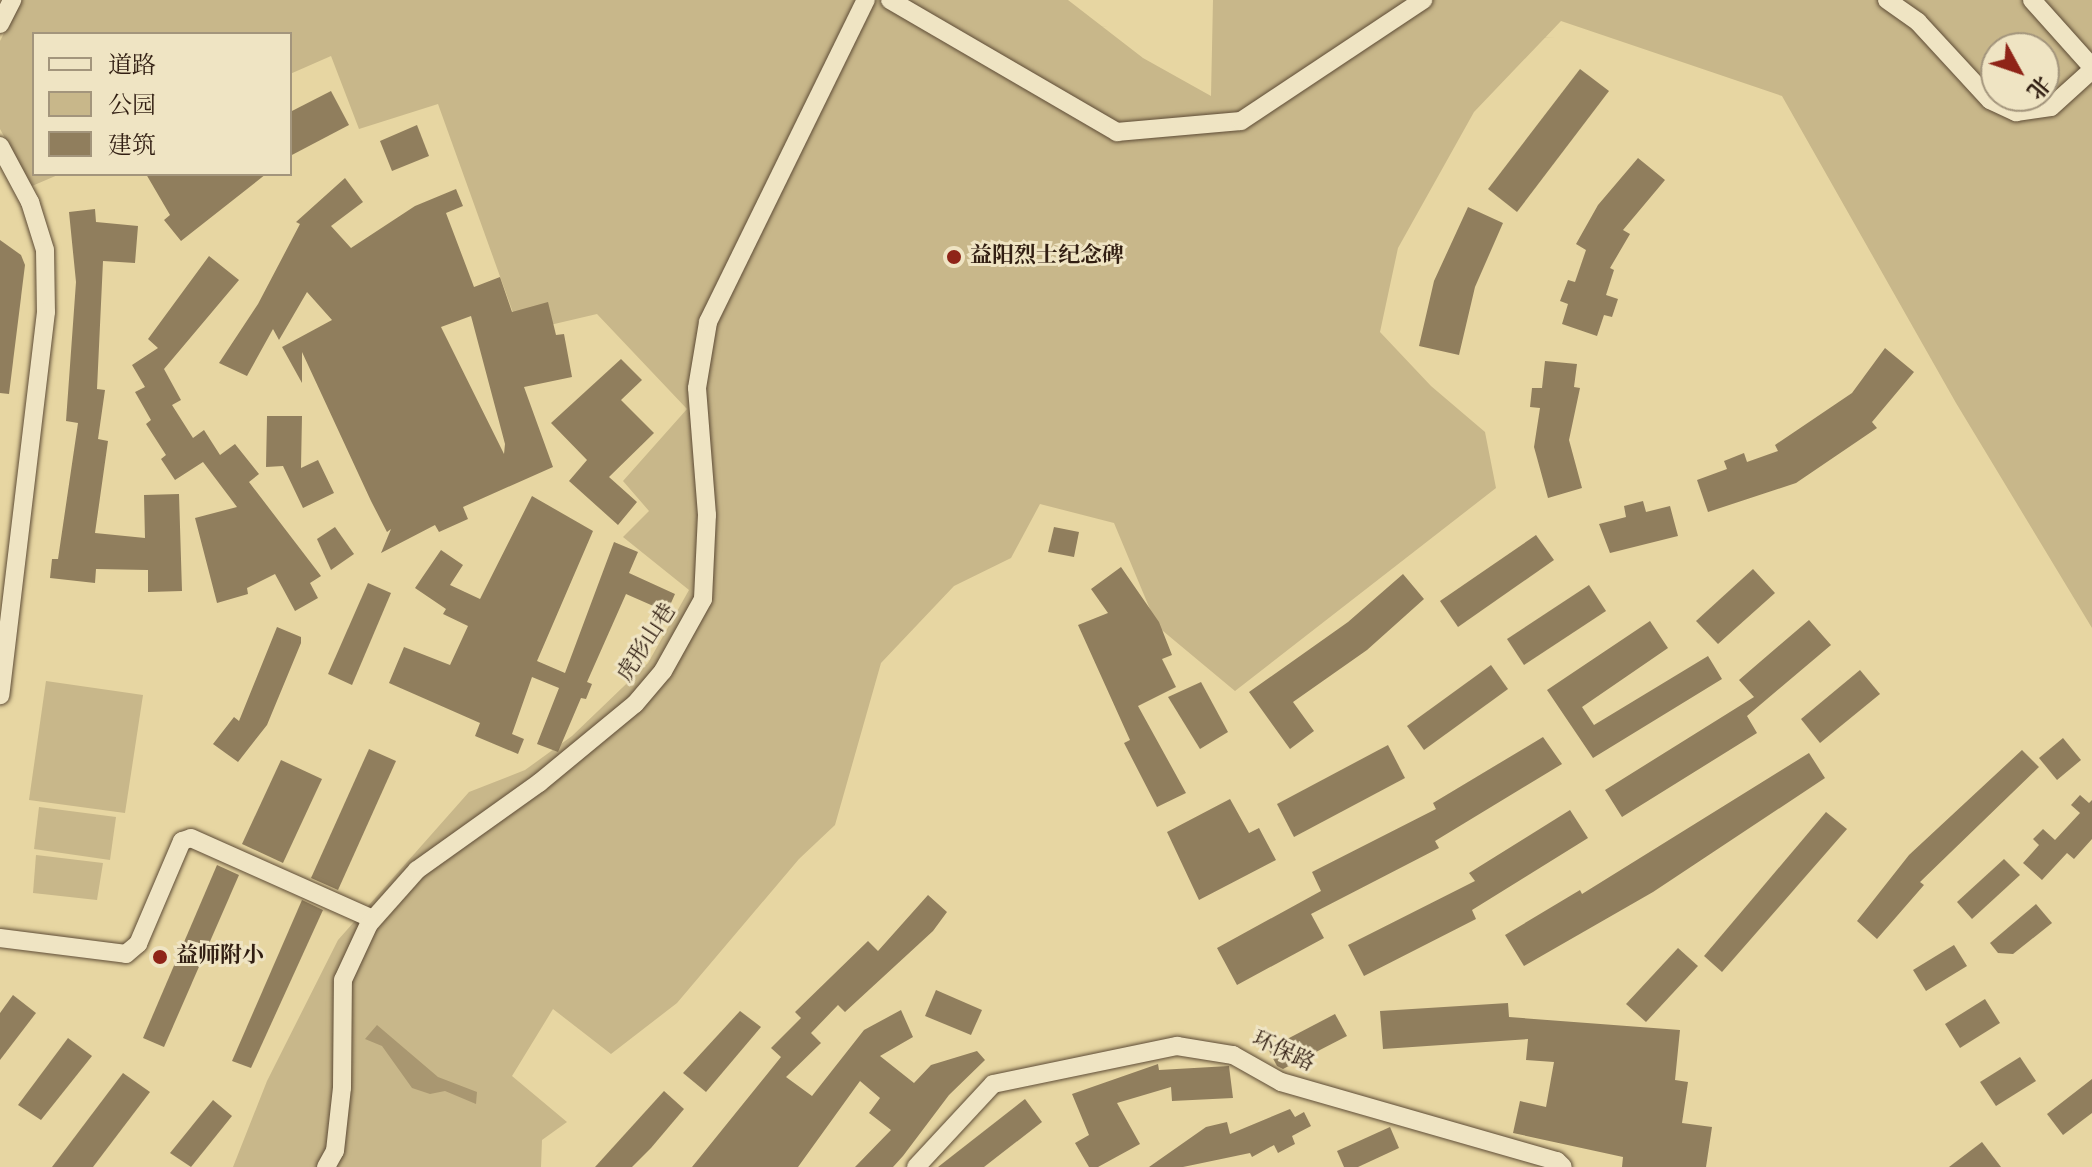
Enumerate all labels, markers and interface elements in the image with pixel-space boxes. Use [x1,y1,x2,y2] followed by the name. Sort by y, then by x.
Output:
[32,32,292,176] legend
[1980,32,2060,112] north arrow
[108,50,156,84] text: 道路
[2018,68,2056,105] text: 北
[108,90,156,124] text: 公园
[108,130,156,164] text: 建筑
[970,244,1124,270] place label: 益阳烈士纪念碑
[945,248,963,266] marker: 益阳烈士纪念碑
[612,599,682,687] street label: 虎形山巷
[176,944,264,970] place label: 益师附小
[151,948,169,966] marker: 益师附小
[1248,1026,1318,1078] street label: 环保路

